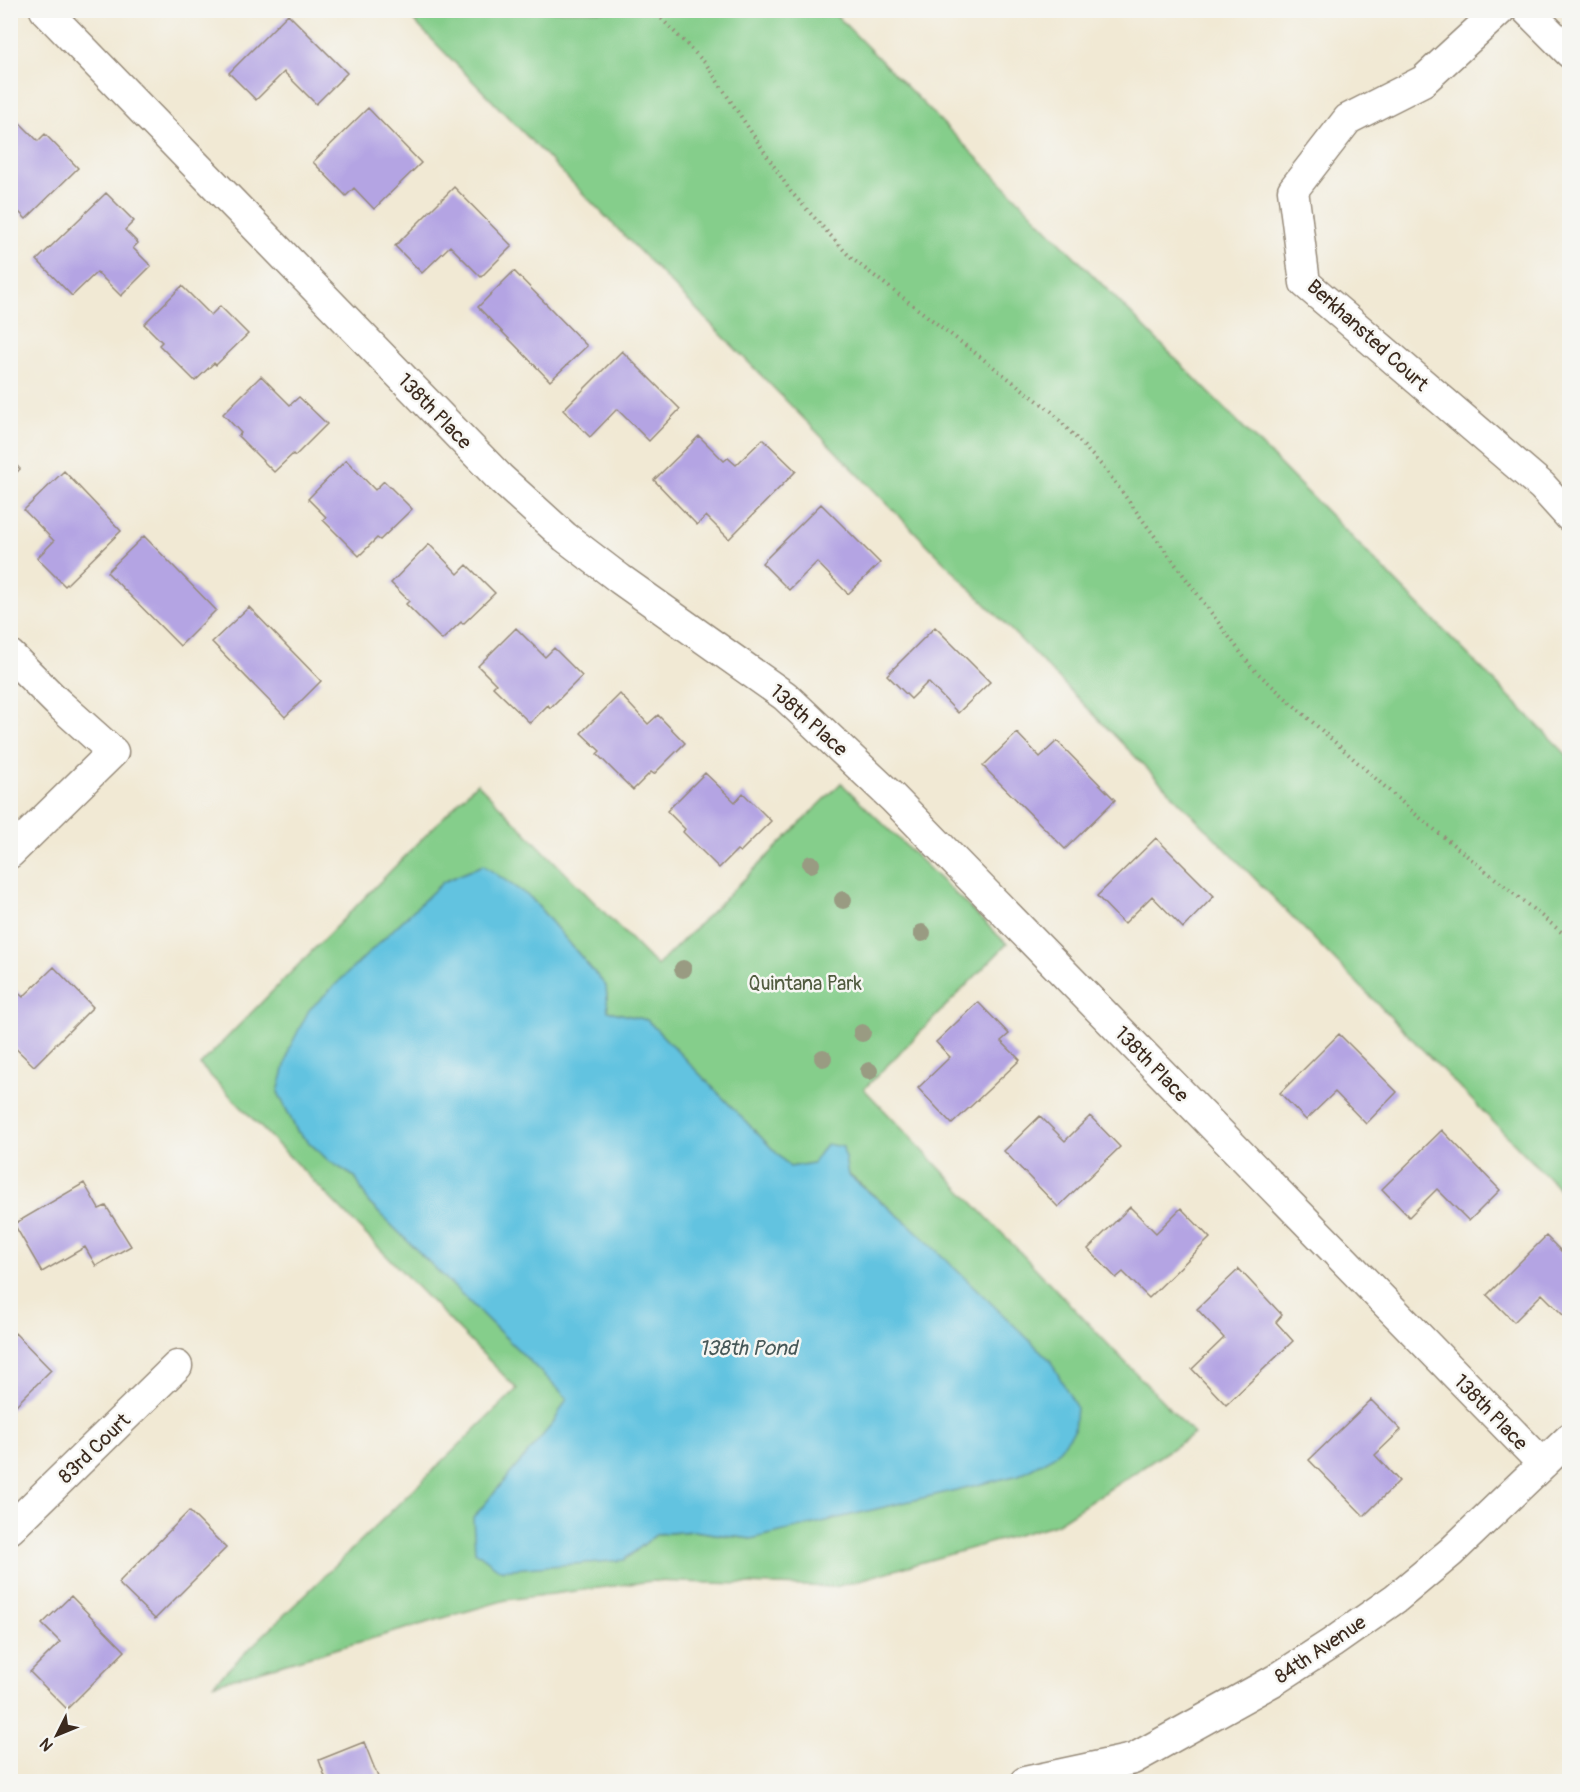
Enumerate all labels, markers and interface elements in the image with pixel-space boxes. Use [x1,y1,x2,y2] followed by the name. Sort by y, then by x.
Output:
[1302,274,1434,397] street label: Berkhansted Court
[392,368,477,455] street label: 138th Place
[765,679,853,762] street label: 138th Place
[748,971,862,996] park label: Quintana Park
[1109,1021,1194,1108] street label: 138th Place
[699,1335,800,1362] water label: 138th Pond
[1448,1369,1533,1456] street label: 138th Place
[53,1407,136,1489] street label: 83rd Court
[1270,1610,1371,1689] street label: 84th Avenue
[27,1705,87,1765] north arrow
[36,1734,58,1755] text: N

